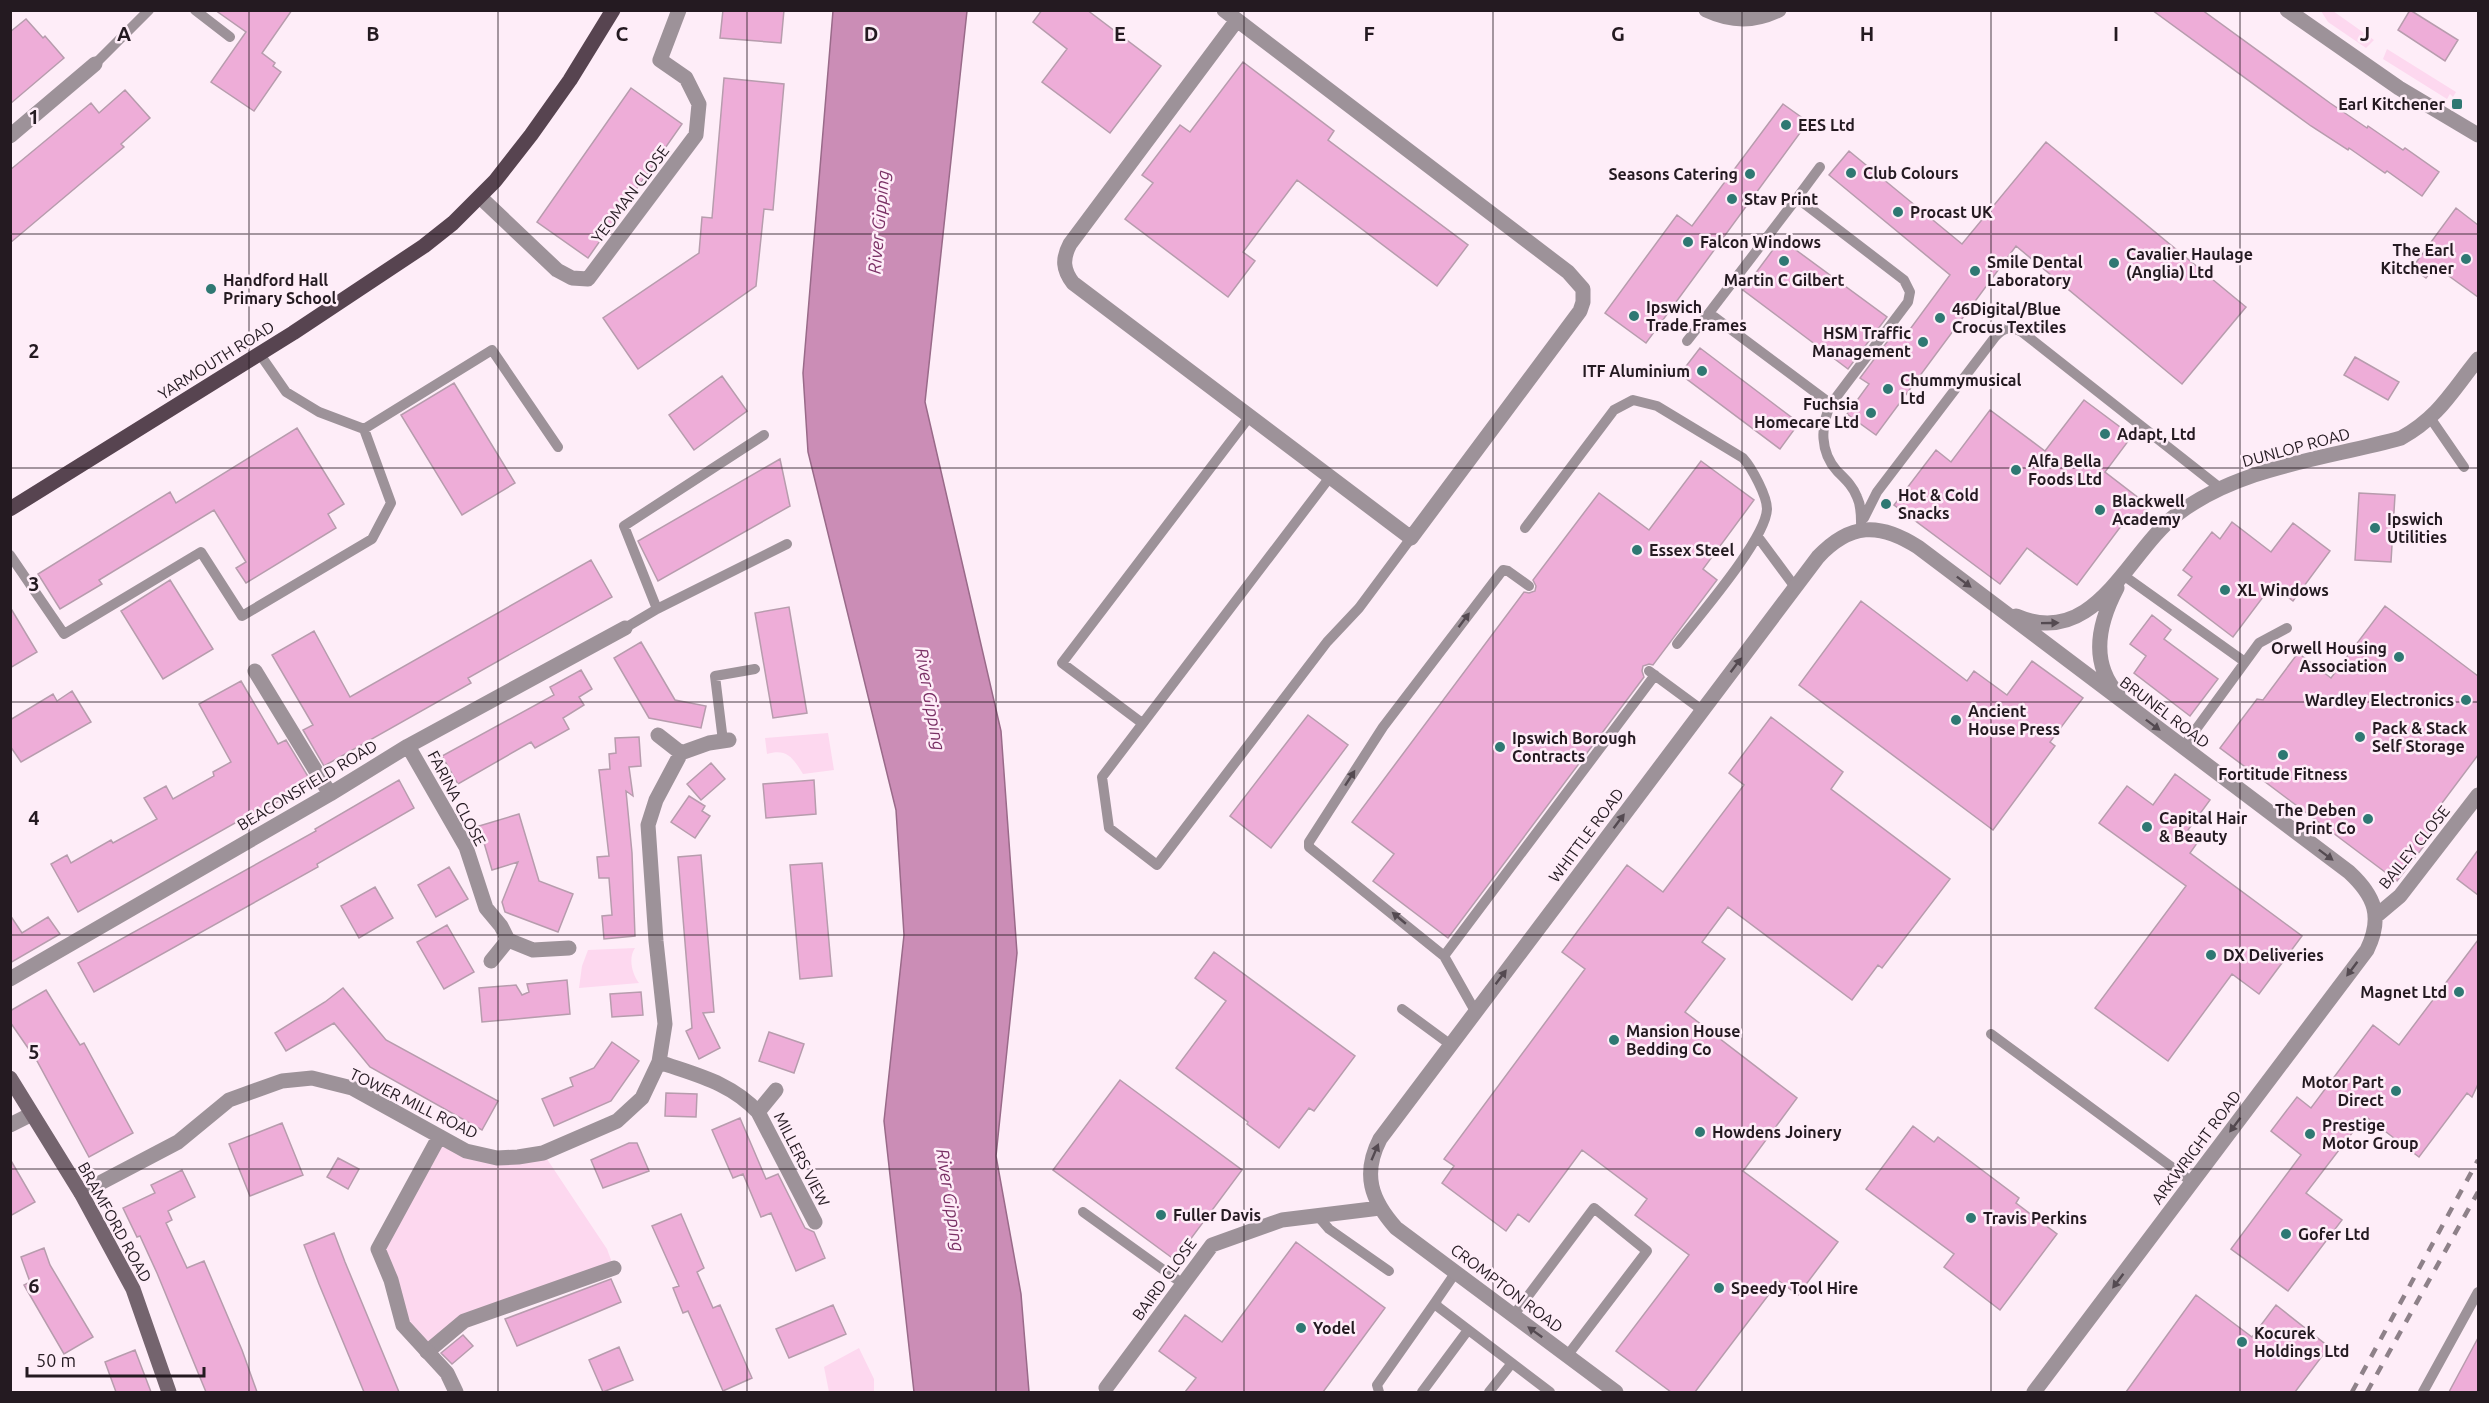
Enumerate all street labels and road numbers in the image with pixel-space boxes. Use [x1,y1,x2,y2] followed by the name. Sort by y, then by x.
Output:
[588,142,672,246] street label: YEOMAN CLOSE
[155,317,277,403] street label: YARMOUTH ROAD
[2240,424,2352,470] street label: DUNLOP ROAD
[2117,673,2213,751] street label: BRUNEL ROAD
[234,736,380,834] street label: BEACONSFIELD ROAD
[424,747,490,849] street label: FARINA CLOSE
[1545,784,1627,886] street label: WHITTLE ROAD
[2375,802,2453,892] street label: BAILEY CLOSE
[347,1064,481,1142] street label: TOWER MILL ROAD
[2147,1087,2245,1207] street label: ARKWRIGHT ROAD
[771,1109,834,1209] street label: MILLERS VIEW
[75,1159,155,1285] street label: BRAMFORD ROAD
[1128,1235,1200,1323] street label: BAIRD CLOSE
[1447,1240,1567,1336] street label: CROMPTON ROAD

